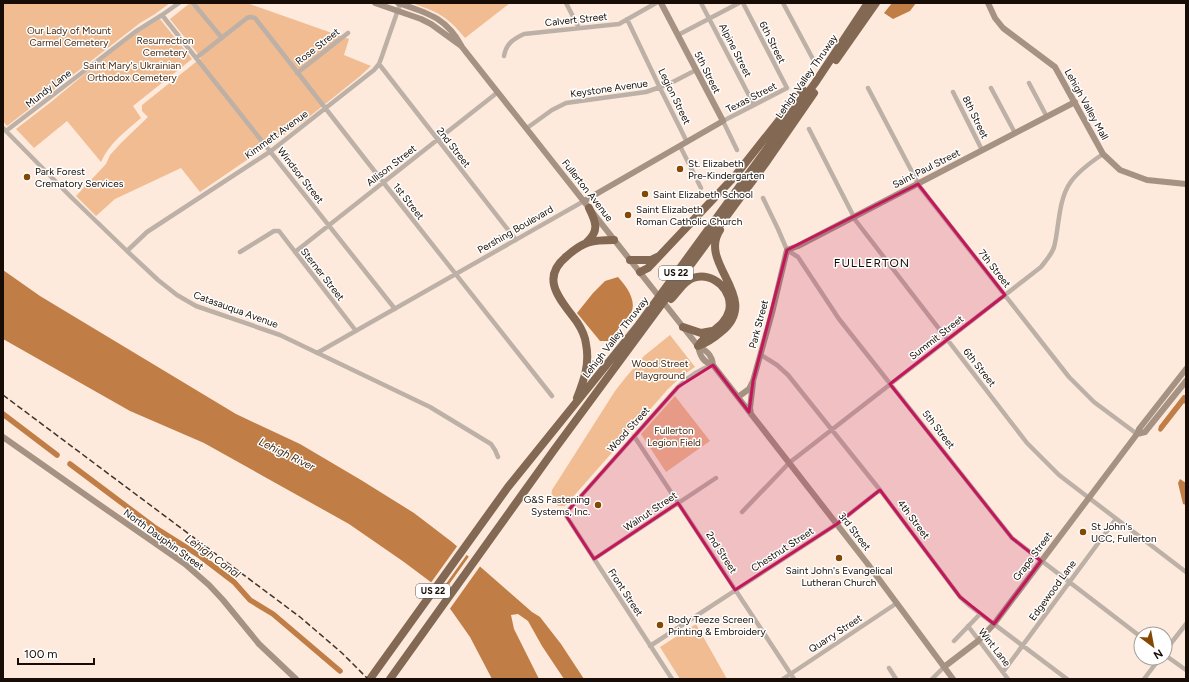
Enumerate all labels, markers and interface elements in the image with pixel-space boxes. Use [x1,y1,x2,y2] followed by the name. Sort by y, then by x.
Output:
[544,10,608,29] street label: Calvert Street
[756,19,789,66] street label: 6th Street
[716,21,755,80] street label: Alpine Street
[27,24,111,49] park label: Our Lady of Mount Carmel Cemetery
[293,25,342,68] street label: Rose Street
[773,31,841,121] street label: Lehigh Valley Thruway
[136,34,194,59] park label: Resurrection Cemetery
[691,49,724,96] street label: 5th Street
[83,59,181,84] park label: Saint Mary's Ukrainian Orthodox Cemetery
[23,66,74,110] street label: Mundy Lane
[655,66,694,127] street label: Legion Street
[1062,66,1112,142] street label: Lehigh Valley Mall
[569,77,649,100] street label: Keystone Avenue
[724,79,779,116] street label: Texas Street
[960,94,992,141] street label: 8th Street
[242,107,311,162] street label: Kimmett Avenue
[434,125,473,170] street label: 2nd Street
[364,142,419,189] street label: Allison Street
[275,145,327,206] street label: Windsor Street
[890,146,963,191] street label: Saint Paul Street
[559,157,616,225] street label: Fullerton Avenue
[688,157,765,182] place label: St. Elizabeth Pre-Kindergarten
[675,164,685,174] marker: St. Elizabeth Pre-Kindergarten
[35,165,124,190] place label: Park Forest Crematory Services
[22,172,32,182] marker: Park Forest Crematory Services
[390,180,427,222] street label: 1st Street
[653,188,753,201] place label: Saint Elizabeth School
[640,189,650,199] marker: Saint Elizabeth School
[475,202,556,256] street label: Pershing Boulevard
[636,203,743,228] place label: Saint Elizabeth Roman Catholic Church
[623,210,633,220] marker: Saint Elizabeth Roman Catholic Church
[298,245,347,304] street label: Sterner Street
[976,246,1014,290] street label: 7th Street
[834,256,910,270] district label: FULLERTON
[659,266,693,280] road number: US 22
[192,288,280,331] street label: Catasauqua Avenue
[580,293,652,381] street label: Lehigh Valley Thruway
[746,298,771,350] street label: Park Street
[907,312,966,363] street label: Summit Street
[960,345,999,389] street label: 6th Street
[631,357,689,382] park label: Wood Street Playground
[604,404,652,455] street label: Wood Street
[919,407,958,451] street label: 5th Street
[647,424,701,449] park label: Fullerton Legion Field
[257,435,318,474] water label: Lehigh River
[621,489,680,534] street label: Walnut Street
[524,493,590,518] place label: G&S Fastening Systems, Inc.
[895,497,933,542] street label: 4th Street
[593,500,603,510] marker: G&S Fastening Systems, Inc.
[121,506,207,573] street label: North Dauphin Street
[836,510,874,553] street label: 3rd Street
[1091,520,1157,545] place label: St John's UCC, Fullerton
[748,524,816,575] street label: Chestnut Street
[1078,527,1088,537] marker: St John's UCC, Fullerton
[703,529,740,576] street label: 2nd Street
[1010,529,1055,583] street label: Grape Street
[183,532,243,581] water label: Lehigh Canal
[834,553,844,563] marker: Saint John's Evangelical Lutheran Church
[1026,557,1079,623] street label: Edgewood Lane
[786,564,892,589] place label: Saint John's Evangelical Lutheran Church
[605,566,646,619] street label: Front Street
[416,584,450,598] road number: US 22
[806,611,865,655] street label: Quarry Street
[668,613,766,638] place label: Body Teeze Screen Printing & Embroidery
[655,620,665,630] marker: Body Teeze Screen Printing & Embroidery
[976,626,1014,669] street label: Wint Lane
[1133,626,1173,666] north arrow
[18,640,94,666] scale bar
[1151,646,1165,662] text: N
[24,647,58,661] text: 100 m

